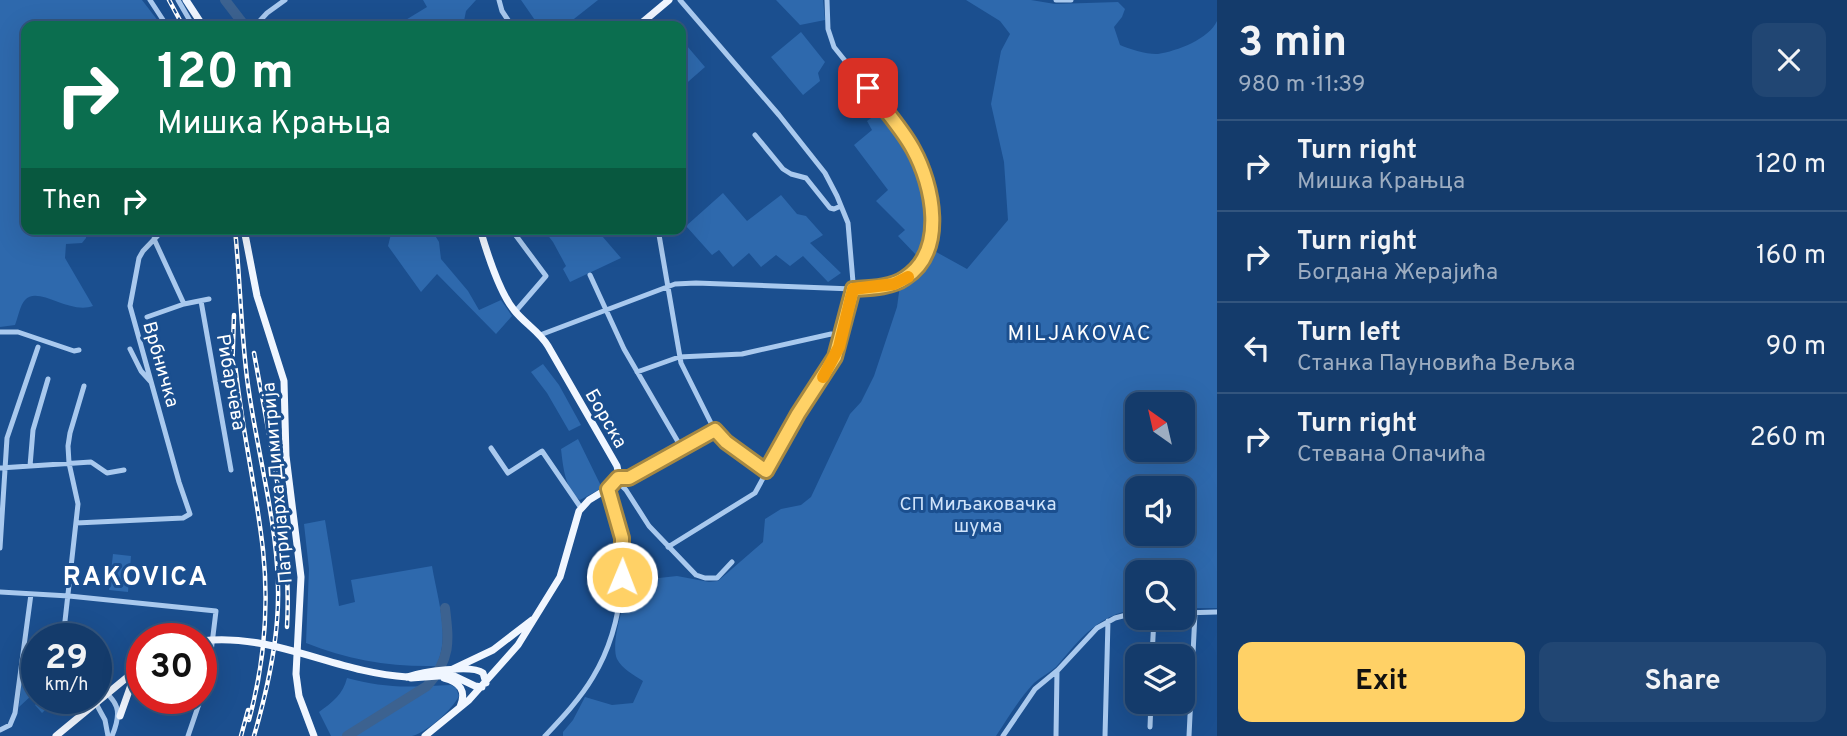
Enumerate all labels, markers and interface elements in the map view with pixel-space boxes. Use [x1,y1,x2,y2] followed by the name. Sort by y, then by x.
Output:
[1238,18,1347,71] text: 3 min
[1752,23,1826,97] button: close
[157,44,294,106] text: 120 m
[42,49,133,140] icon: right
[838,58,898,118] pin
[849,69,887,107] icon: arrive
[1238,71,1365,100] text: 980 m · 11:39
[157,105,391,145] text: Мишка Крањца
[1297,135,1417,168] text: Turn right
[1238,147,1276,185] icon: right
[1756,149,1826,182] text: 120 m
[1297,168,1465,197] text: Мишка Крањца
[115,182,153,220] icon: right
[42,185,101,218] text: Then
[1297,226,1417,259] text: Turn right
[1238,238,1276,276] icon: right
[1756,240,1826,273] text: 160 m
[1297,259,1498,288] text: Богдана Жерајића
[1297,317,1401,350] text: Turn left
[136,319,184,410] street label: Врбничка
[1007,321,1153,348] district label: MILJAKOVAC
[1238,329,1276,367] icon: left
[1766,331,1826,364] text: 90 m
[210,332,250,432] street label: Рибарчева
[1297,350,1575,379] text: Станка Пауновића Вељка
[257,381,299,584] street label: Патријарха Димитрија
[579,385,632,453] street label: Борска
[1125,392,1195,462] north arrow
[1125,392,1195,714] map controls
[1297,408,1417,441] text: Turn right
[1238,420,1276,458] icon: right
[1750,422,1826,455] text: 260 m
[1297,441,1486,470] text: Стевана Опачића
[1125,476,1195,546] button: sound
[899,493,1057,539] park label: СП Миљаковачка шума
[585,540,659,614] position arrow
[1125,560,1195,630] button: search
[63,562,209,595] district label: RAKOVICA
[126,623,217,714] speed limit sign: 30
[45,637,88,681] text: 29
[1238,642,1525,722] button: Exit
[1539,642,1826,722] button: Share
[1125,644,1195,714] button: layers
[45,674,88,697] text: km/h

